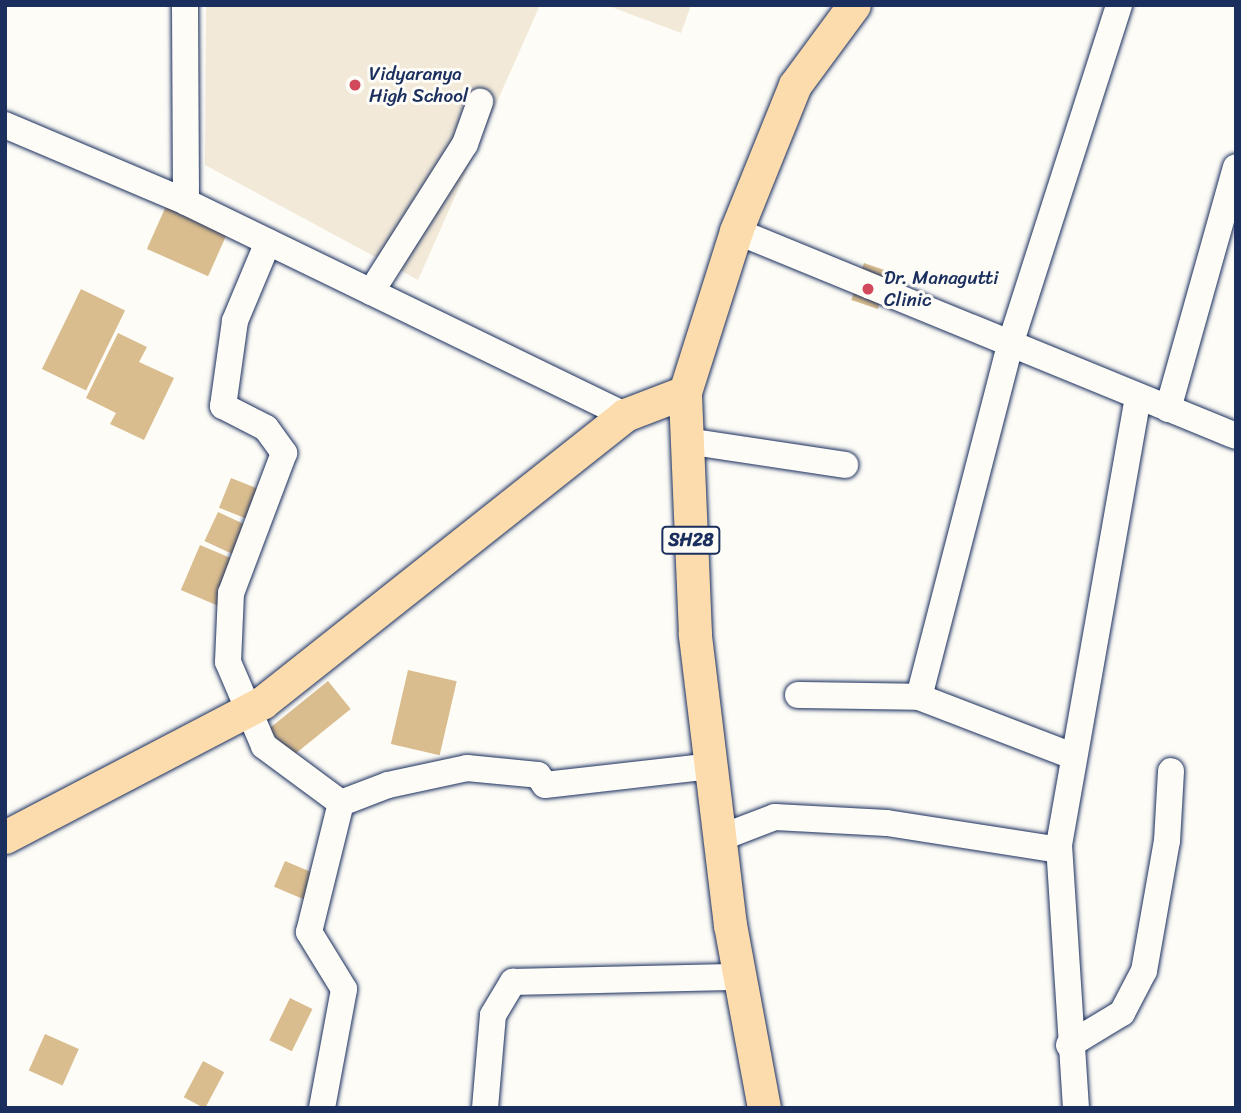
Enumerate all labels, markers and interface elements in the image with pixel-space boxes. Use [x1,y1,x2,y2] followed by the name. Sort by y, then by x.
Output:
[369,63,468,107] place label: Vidyaranya High School
[347,77,363,93] marker: Vidyaranya High School
[884,267,998,311] place label: Dr. Managutti Clinic
[858,279,878,299] marker: Dr. Managutti Clinic
[661,526,721,554] road number: SH28

